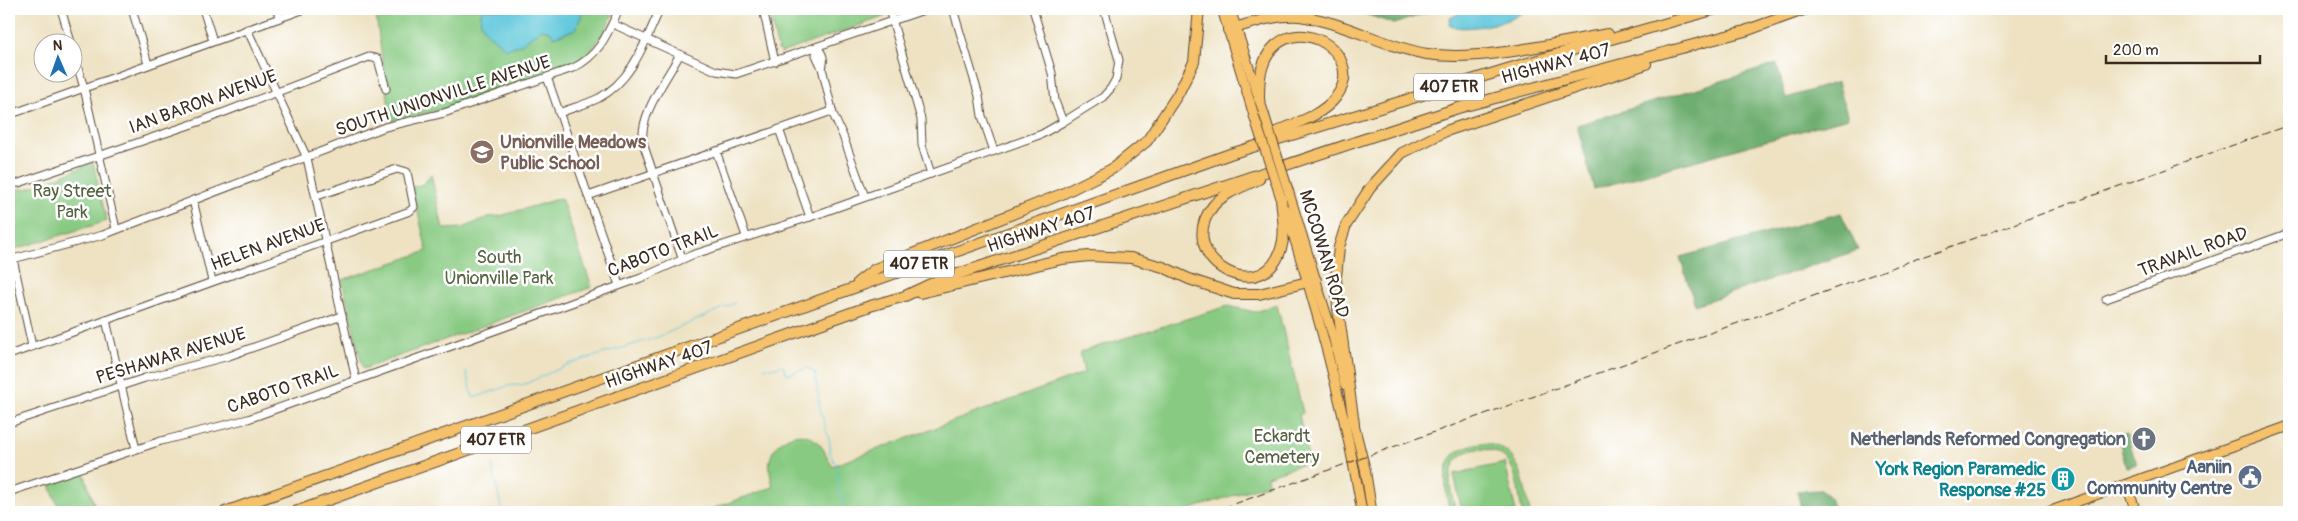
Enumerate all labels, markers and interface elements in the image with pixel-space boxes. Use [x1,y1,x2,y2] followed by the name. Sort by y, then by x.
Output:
[32,32,82,82] north arrow
[2106,32,2259,64] scale bar
[53,37,63,54] text: N
[1499,38,1614,90] street label: HIGHWAY 407
[2113,41,2158,60] text: 200 m
[333,50,553,142] street label: SOUTH UNIONVILLE AVENUE
[126,65,280,139] street label: IAN BARON AVENUE
[1414,74,1484,100] road number: 407 ETR
[500,131,647,175] place label: Unionville Meadows Public School
[469,139,495,165] school or university icon: Unionville Meadows Public School
[32,180,112,224] park label: Ray Street Park
[1294,187,1354,321] street label: MCCOWAN ROAD
[984,202,1098,258] street label: HIGHWAY 407
[208,214,328,276] street label: HELEN AVENUE
[604,219,722,283] street label: CABOTO TRAIL
[2135,222,2251,282] street label: TRAVAIL ROAD
[444,246,554,290] park label: South Unionville Park
[884,250,954,278] road number: 407 ETR
[93,322,249,390] street label: PESHAWAR AVENUE
[602,336,716,394] street label: HIGHWAY 407
[224,359,342,419] street label: CABOTO TRAIL
[1245,425,1320,469] park label: Eckardt Cemetery
[461,426,531,454] road number: 407 ETR
[2131,426,2157,452] church icon: Netherlands Reformed Congregation
[1850,428,2126,451] place label: Netherlands Reformed Congregation
[2087,456,2233,500] place label: Aaniin Community Centre
[1875,458,2046,502] place label: York Region Paramedic Response #25
[2237,464,2263,490] public building icon: Aaniin Community Centre
[2050,466,2076,492] building icon: York Region Paramedic Response #25

